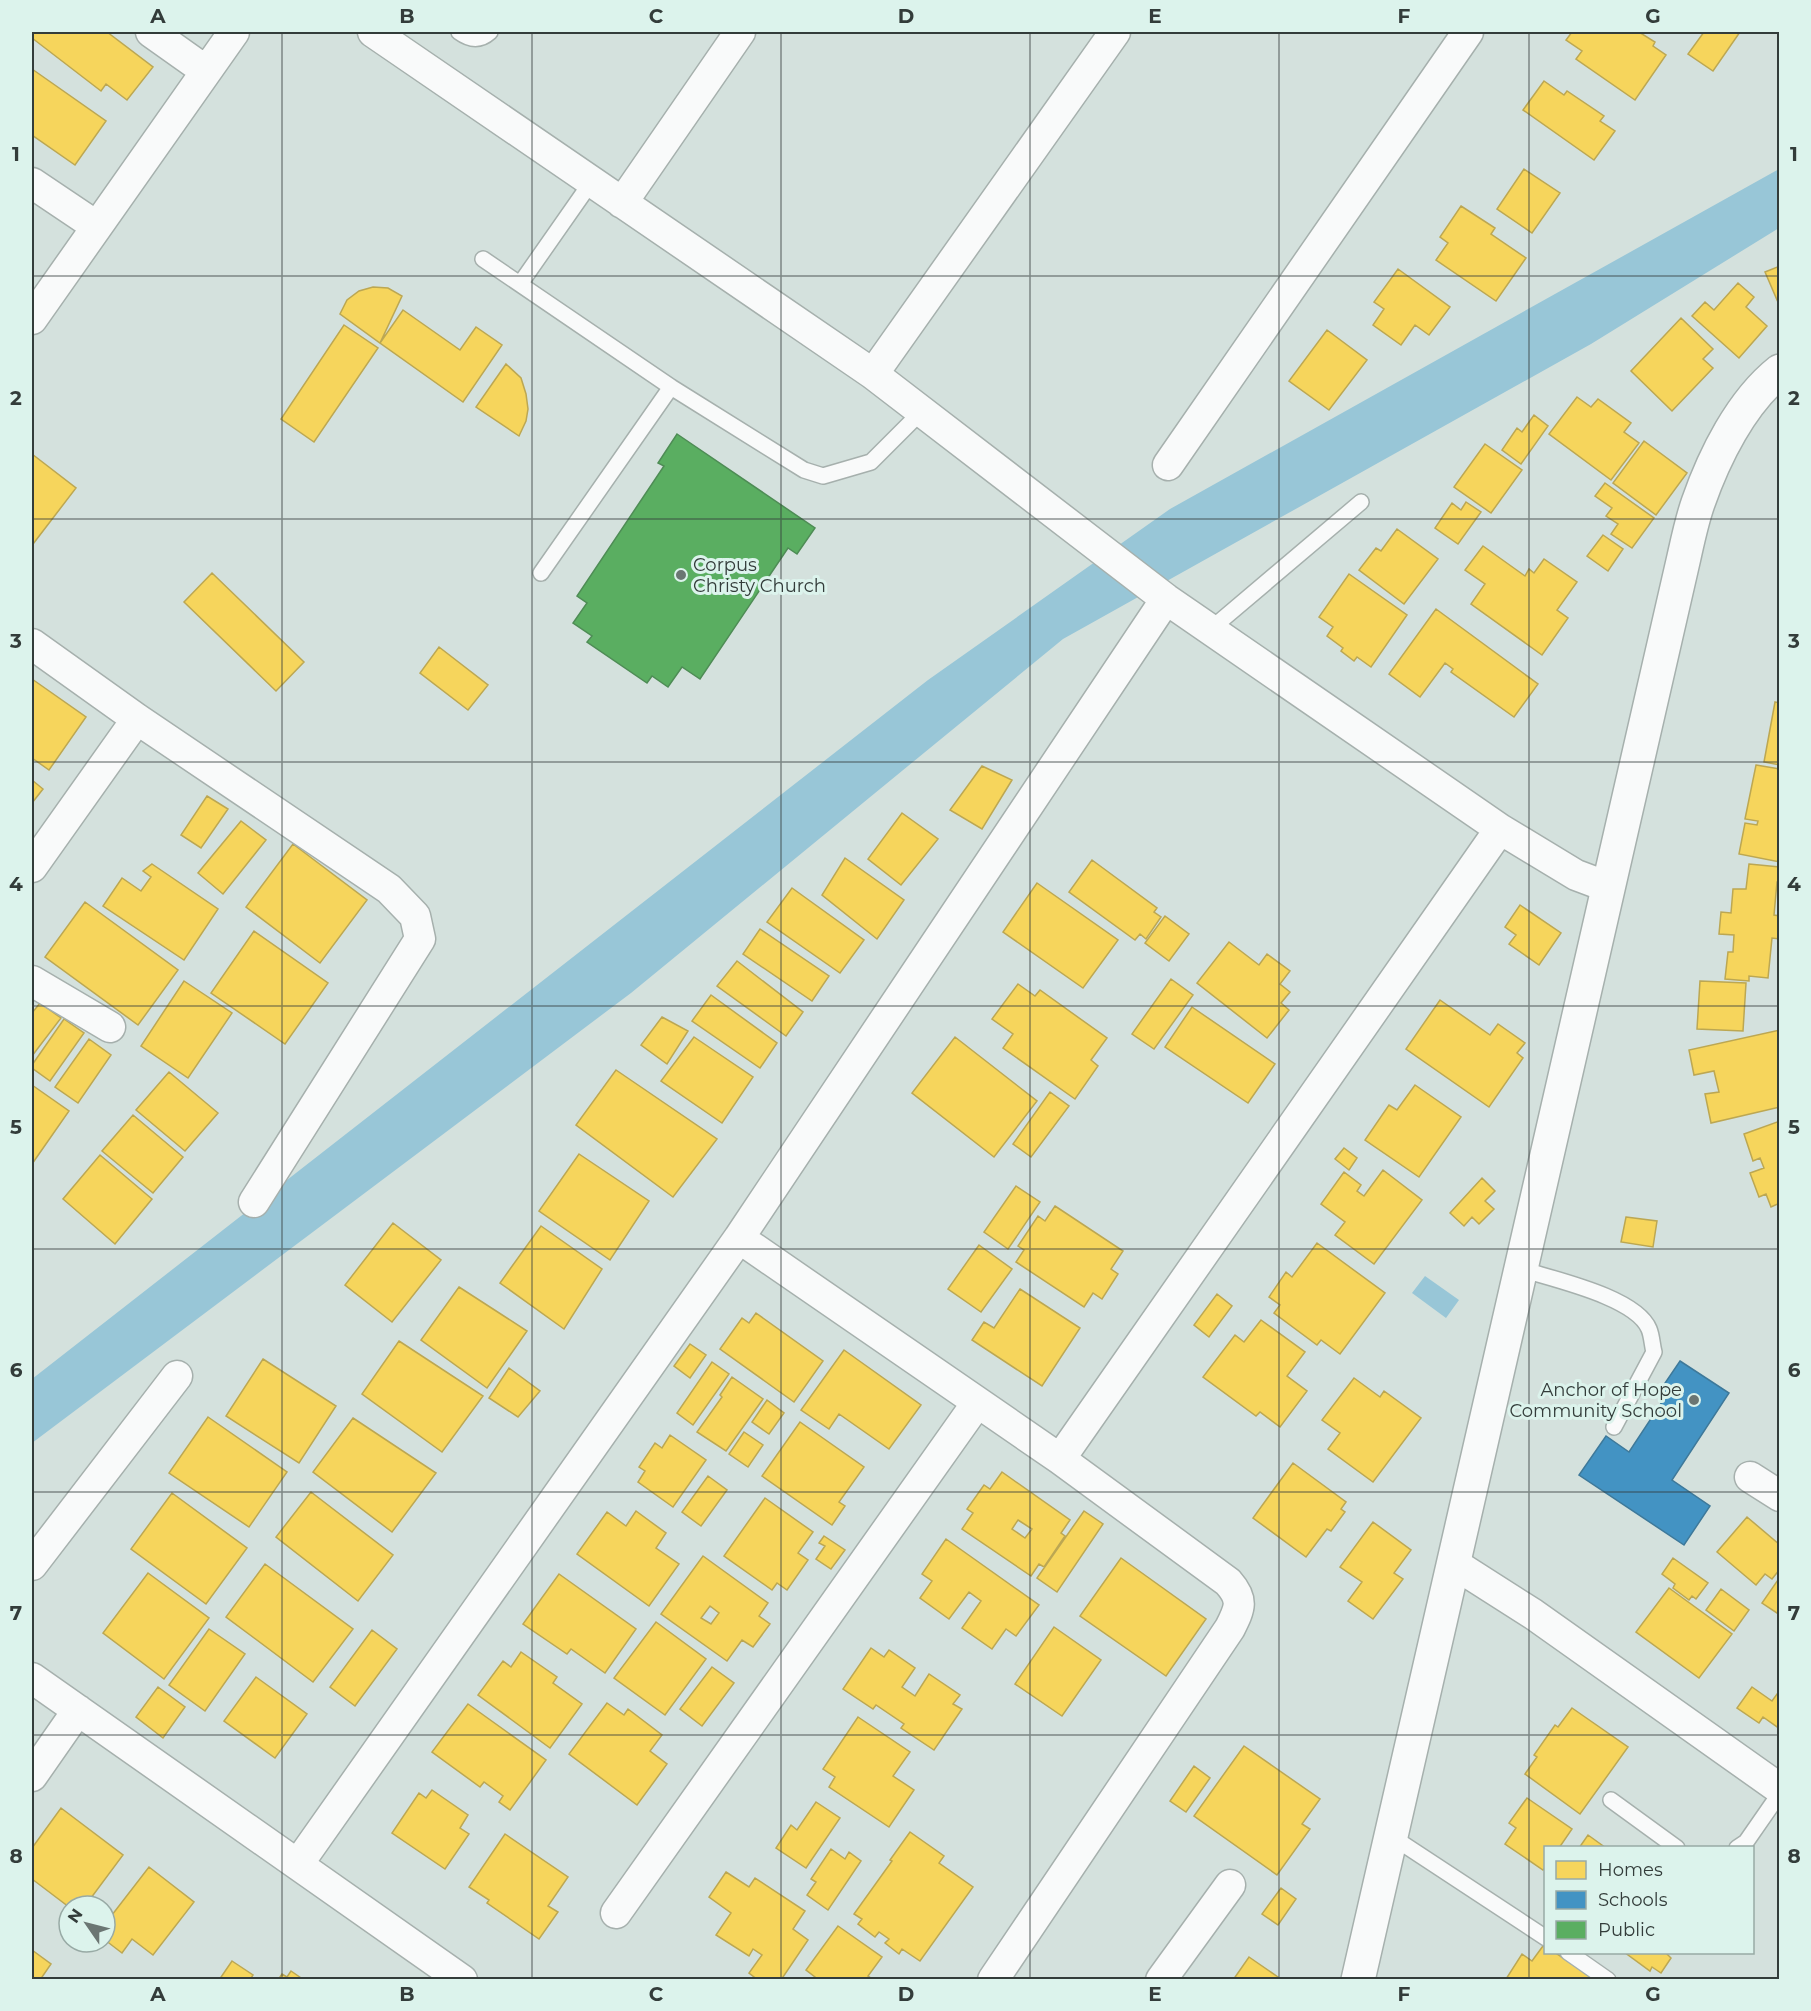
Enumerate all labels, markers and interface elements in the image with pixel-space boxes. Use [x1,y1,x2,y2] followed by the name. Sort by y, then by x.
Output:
[149,4,166,28] text: A
[399,4,415,28] text: B
[649,4,664,28] text: C
[898,4,914,28] text: D
[1148,4,1162,28] text: E
[1398,4,1411,28] text: F
[1645,4,1661,28] text: G
[12,142,20,166] text: 1
[1790,142,1798,166] text: 1
[10,386,22,410] text: 2
[1788,386,1800,410] text: 2
[693,554,826,597] place label: Corpus Christy Church
[674,568,688,582] marker: Corpus Christy Church
[9,629,22,653] text: 3
[1787,629,1800,653] text: 3
[9,872,23,896] text: 4
[1787,872,1801,896] text: 4
[10,1115,22,1139] text: 5
[1788,1115,1800,1139] text: 5
[10,1358,23,1382] text: 6
[1788,1358,1801,1382] text: 6
[1509,1379,1682,1422] place label: Anchor of Hope Community School
[1687,1393,1701,1407] marker: Anchor of Hope Community School
[10,1601,22,1625] text: 7
[1788,1601,1800,1625] text: 7
[9,1844,23,1868] text: 8
[1787,1844,1801,1868] text: 8
[1544,1846,1754,1954] legend
[1598,1859,1663,1881] text: Homes
[1598,1889,1668,1911] text: Schools
[57,1894,117,1954] north arrow
[64,1905,87,1926] text: N
[1598,1919,1655,1941] text: Public
[149,1982,166,2006] text: A
[399,1982,415,2006] text: B
[649,1982,664,2006] text: C
[898,1982,914,2006] text: D
[1148,1982,1162,2006] text: E
[1398,1982,1411,2006] text: F
[1645,1982,1661,2006] text: G

